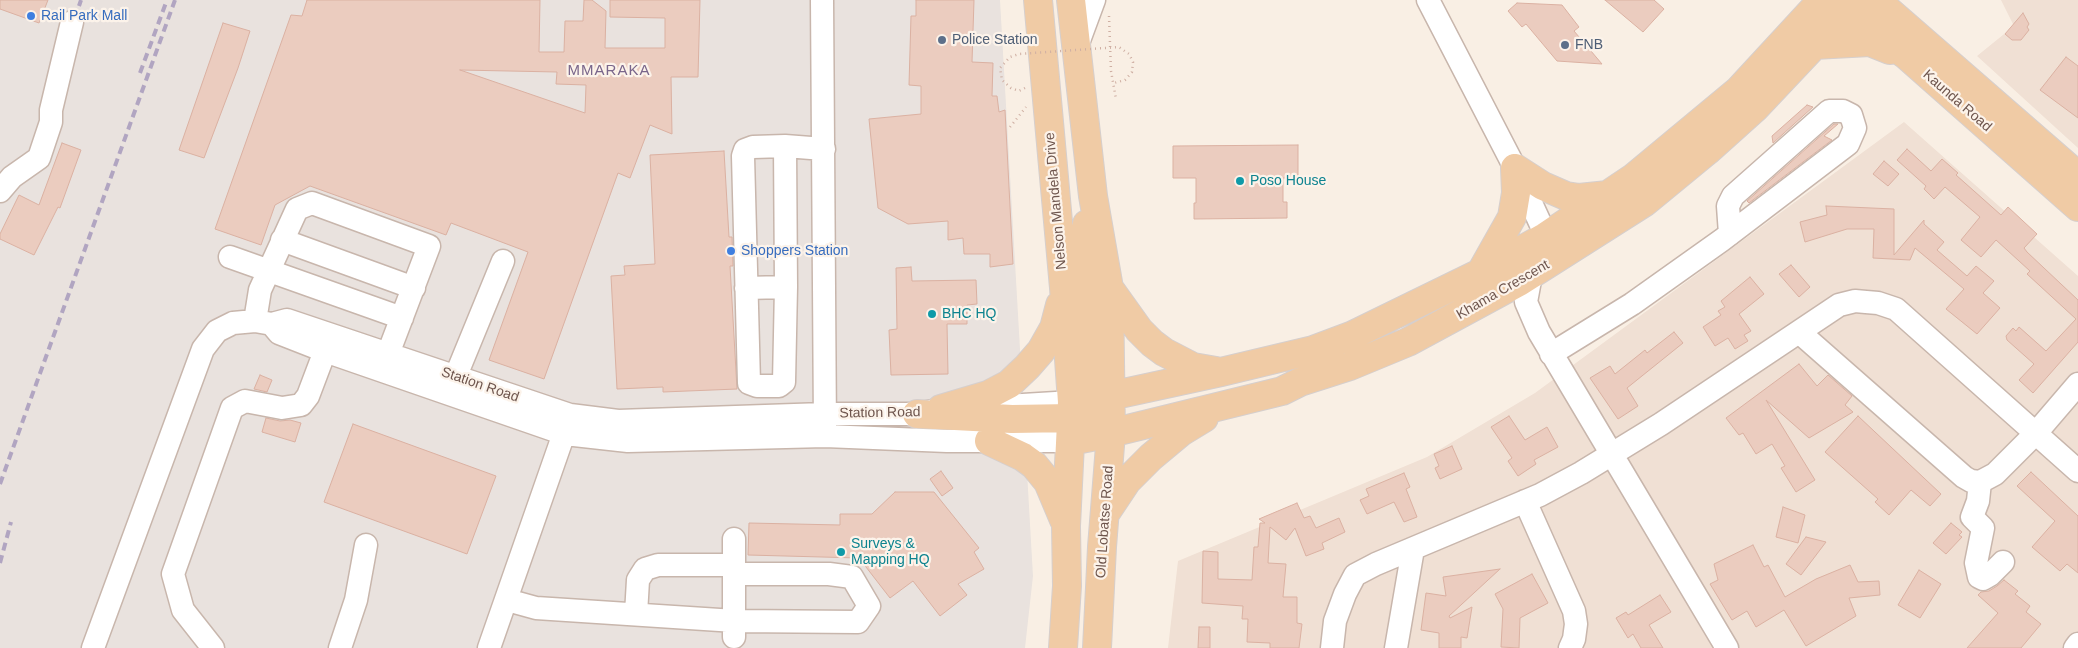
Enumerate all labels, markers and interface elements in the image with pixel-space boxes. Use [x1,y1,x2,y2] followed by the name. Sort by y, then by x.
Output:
[41,8,127,24] place label: Rail Park Mall
[25,10,37,22] marker: Rail Park Mall
[952,32,1038,48] place label: Police Station
[936,34,948,46] marker: Police Station
[1575,37,1603,53] place label: FNB
[1559,39,1571,51] marker: FNB
[567,62,651,80] district label: MMARAKA
[1919,67,1995,135] street label: Kaunda Road
[1042,132,1070,270] street label: Nelson Mandela Drive
[1250,173,1326,189] place label: Poso House
[1234,175,1246,187] marker: Poso House
[741,243,848,259] place label: Shoppers Station
[725,245,737,257] marker: Shoppers Station
[1454,257,1552,323] street label: Khama Crescent
[942,306,996,322] place label: BHC HQ
[926,308,938,320] marker: BHC HQ
[439,364,521,406] street label: Station Road
[839,404,921,422] street label: Station Road
[1093,465,1117,579] street label: Old Lobatse Road
[851,536,930,568] place label: Surveys & Mapping HQ
[835,546,847,558] marker: Surveys & Mapping HQ

